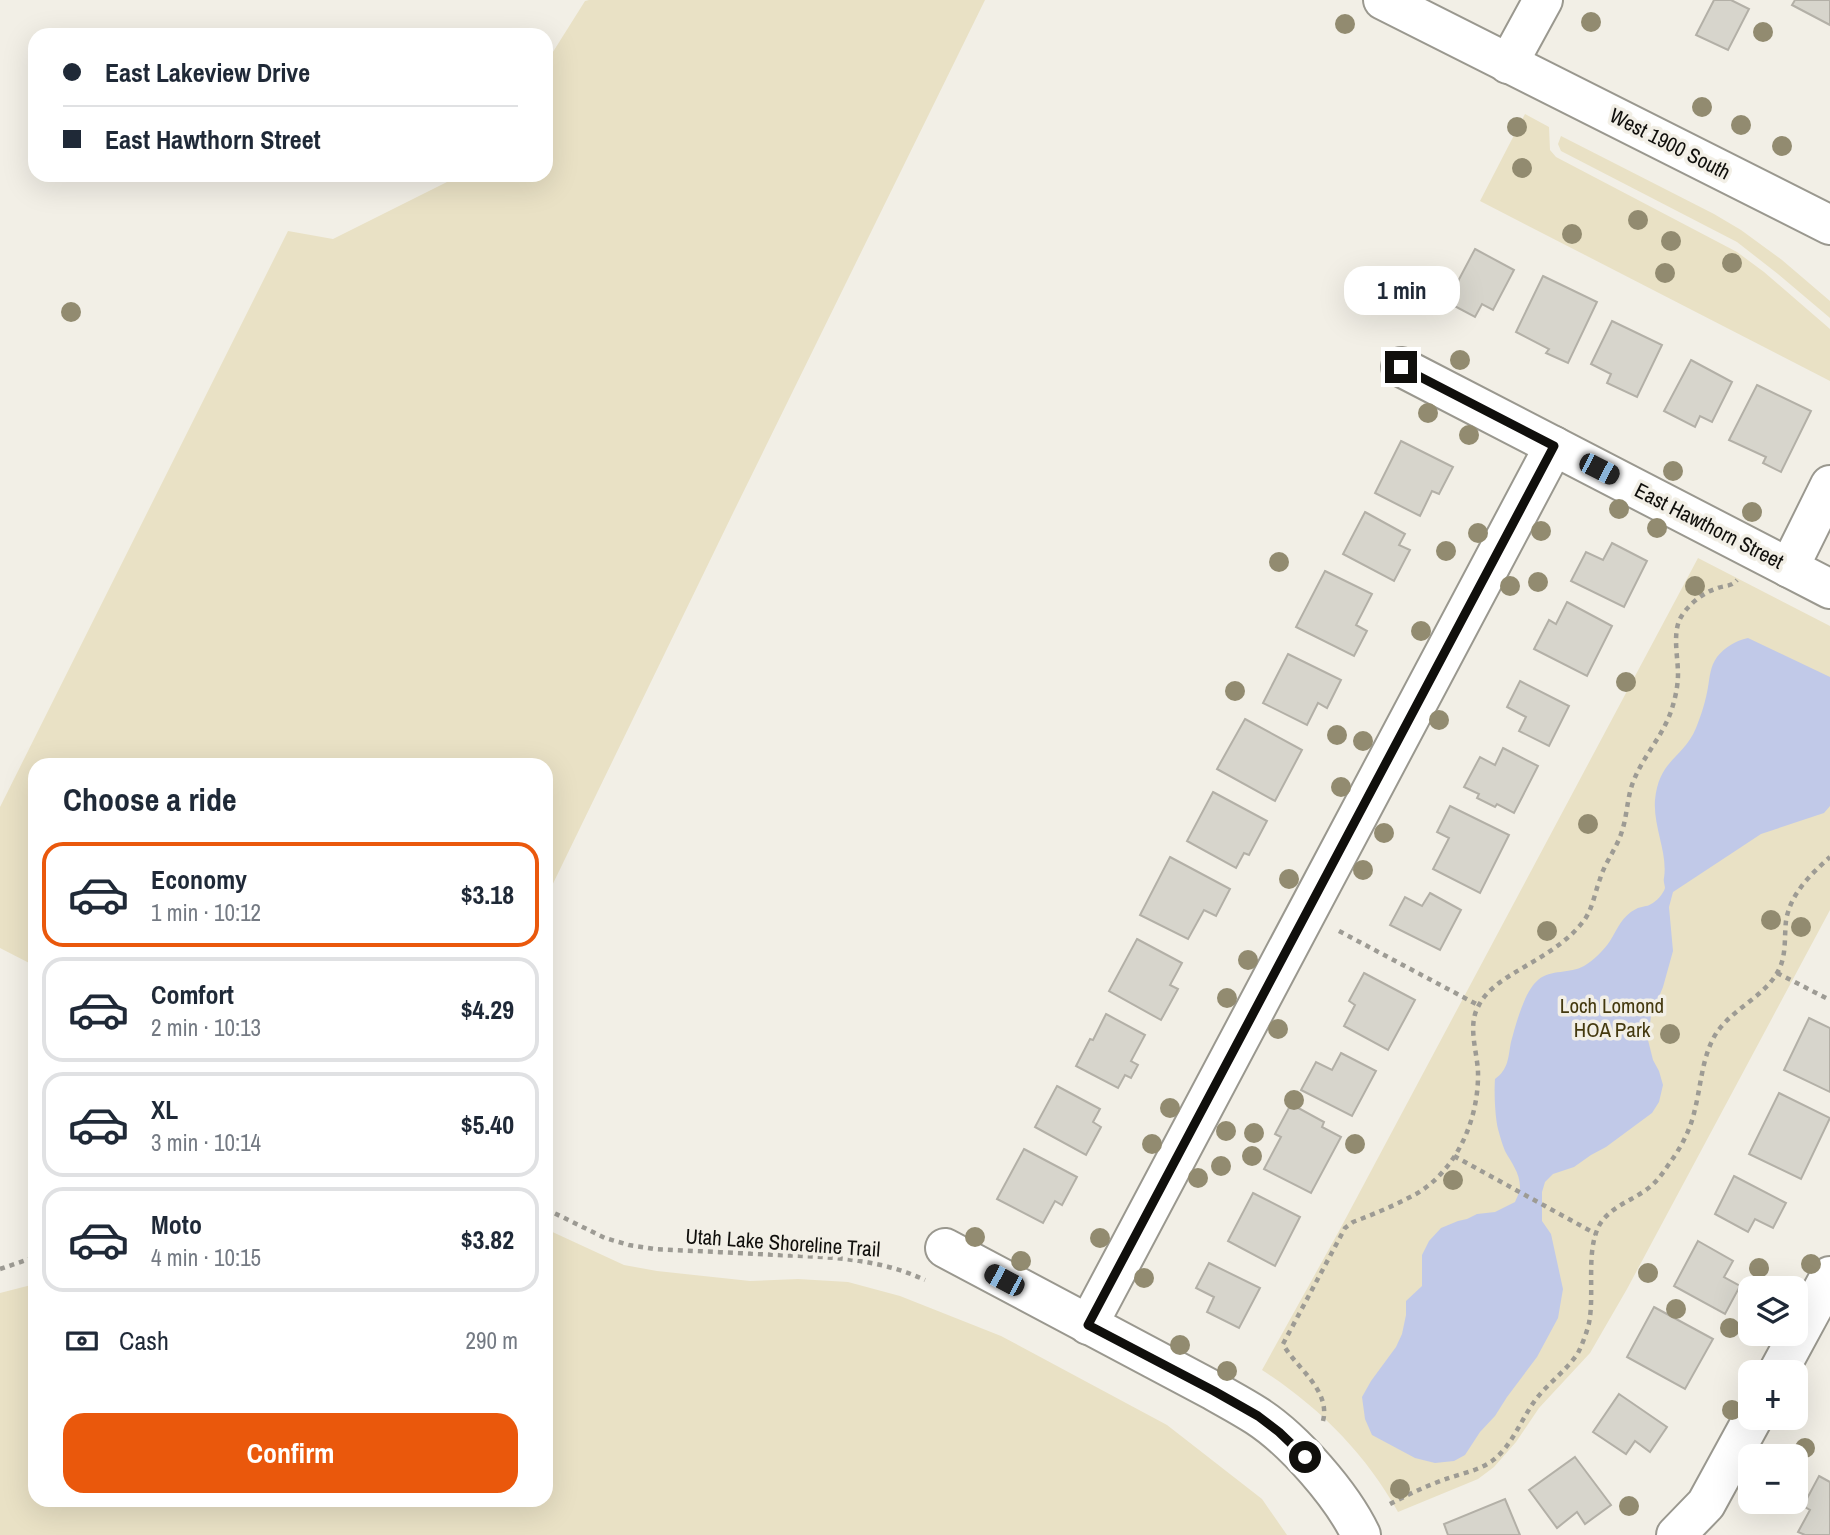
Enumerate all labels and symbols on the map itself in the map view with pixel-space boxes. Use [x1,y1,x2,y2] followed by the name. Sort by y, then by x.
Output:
[1605,101,1736,186] street label: West 1900 South
[1343,266,1459,314] callout: 1 min
[1385,351,1417,383] route end
[1576,450,1623,488] car
[1630,475,1789,576] street label: East Hawthorn Street
[1560,991,1664,1044] park label: Loch Lomond HOA Park
[685,1221,881,1264] street label: Utah Lake Shoreline Trail
[981,1261,1028,1299] car
[1289,1441,1321,1473] route start

